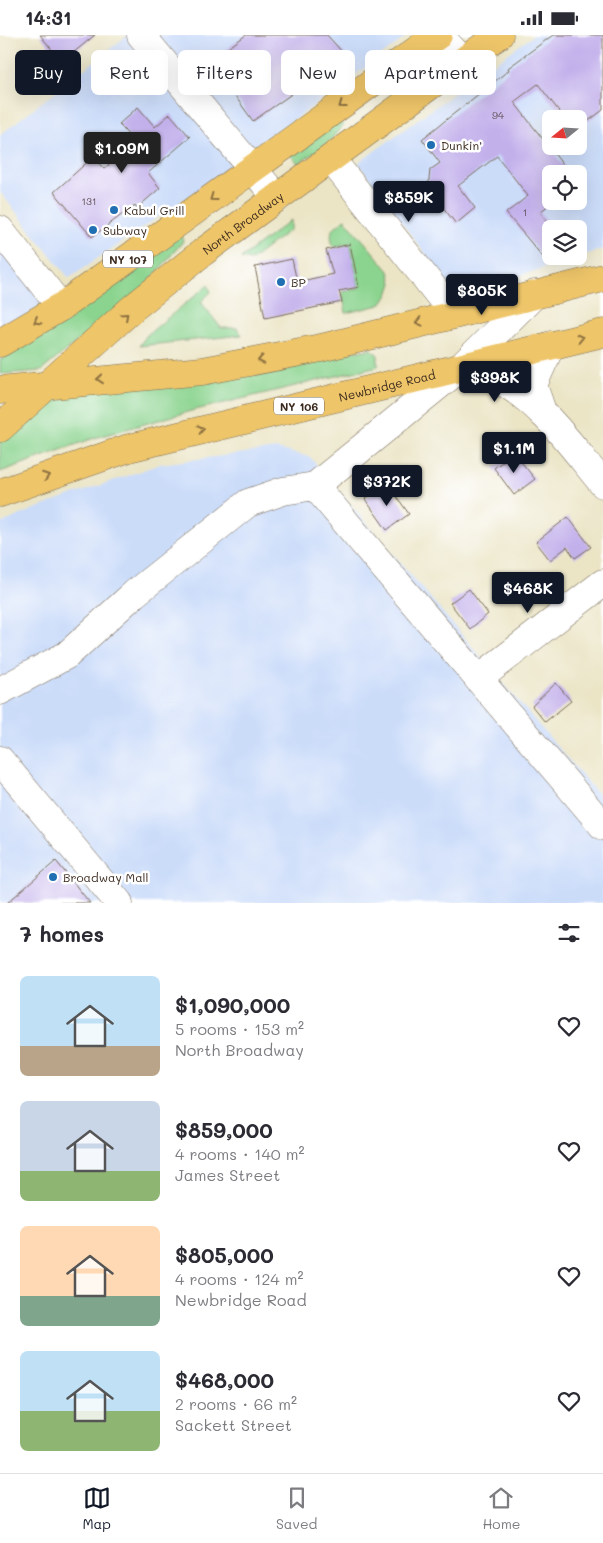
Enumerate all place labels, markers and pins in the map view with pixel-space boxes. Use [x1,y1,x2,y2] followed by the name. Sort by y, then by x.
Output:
[81,131,163,174] pin: $1.09M
[441,137,482,153] place label: Dunkin'
[425,139,437,151] marker: Dunkin'
[374,181,444,223] pin: $859K
[124,202,184,218] place label: Kabul Grill
[108,204,120,216] marker: Kabul Grill
[103,222,147,238] place label: Subway
[87,224,99,236] marker: Subway
[447,273,517,316] pin: $805K
[291,274,306,290] place label: BP
[275,276,287,288] marker: BP
[460,361,530,403] pin: $398K
[479,431,549,474] pin: $1.1M
[352,465,422,507] pin: $372K
[493,571,563,614] pin: $468K
[63,869,149,885] place label: Broadway Mall
[47,871,59,883] marker: Broadway Mall

